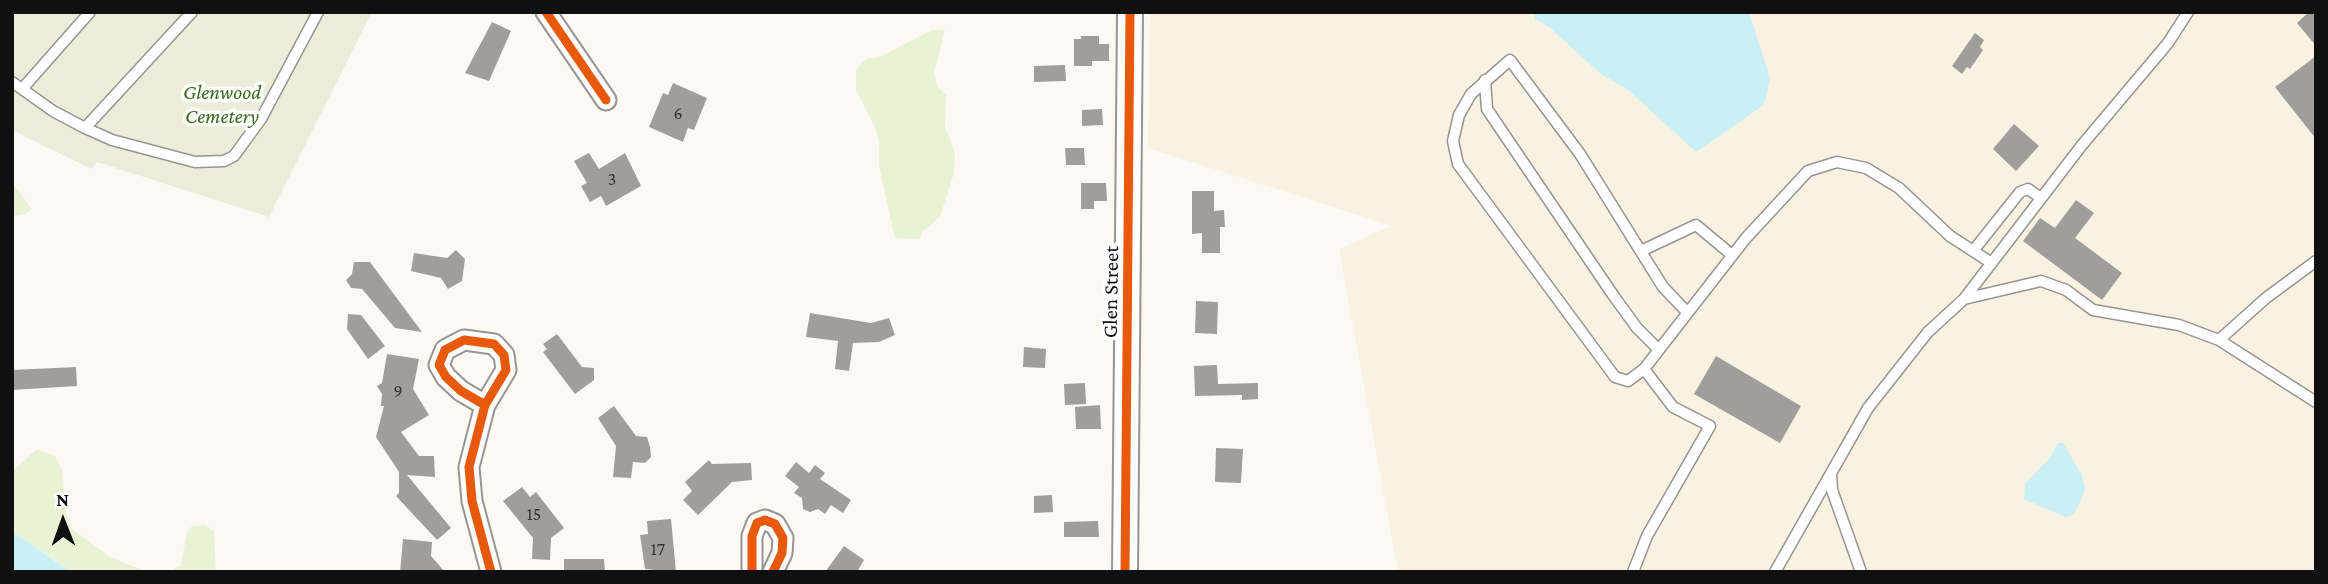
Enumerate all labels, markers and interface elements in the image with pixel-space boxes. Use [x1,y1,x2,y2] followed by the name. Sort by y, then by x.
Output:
[183,80,261,130] park label: Glenwood Cemetery
[673,102,683,124] house number: 6
[608,168,616,190] house number: 3
[1098,246,1124,338] street label: Glen Street
[393,380,403,402] house number: 9
[28,486,98,556] north arrow
[56,489,69,510] text: N
[527,503,541,525] house number: 15
[651,538,665,560] house number: 17

